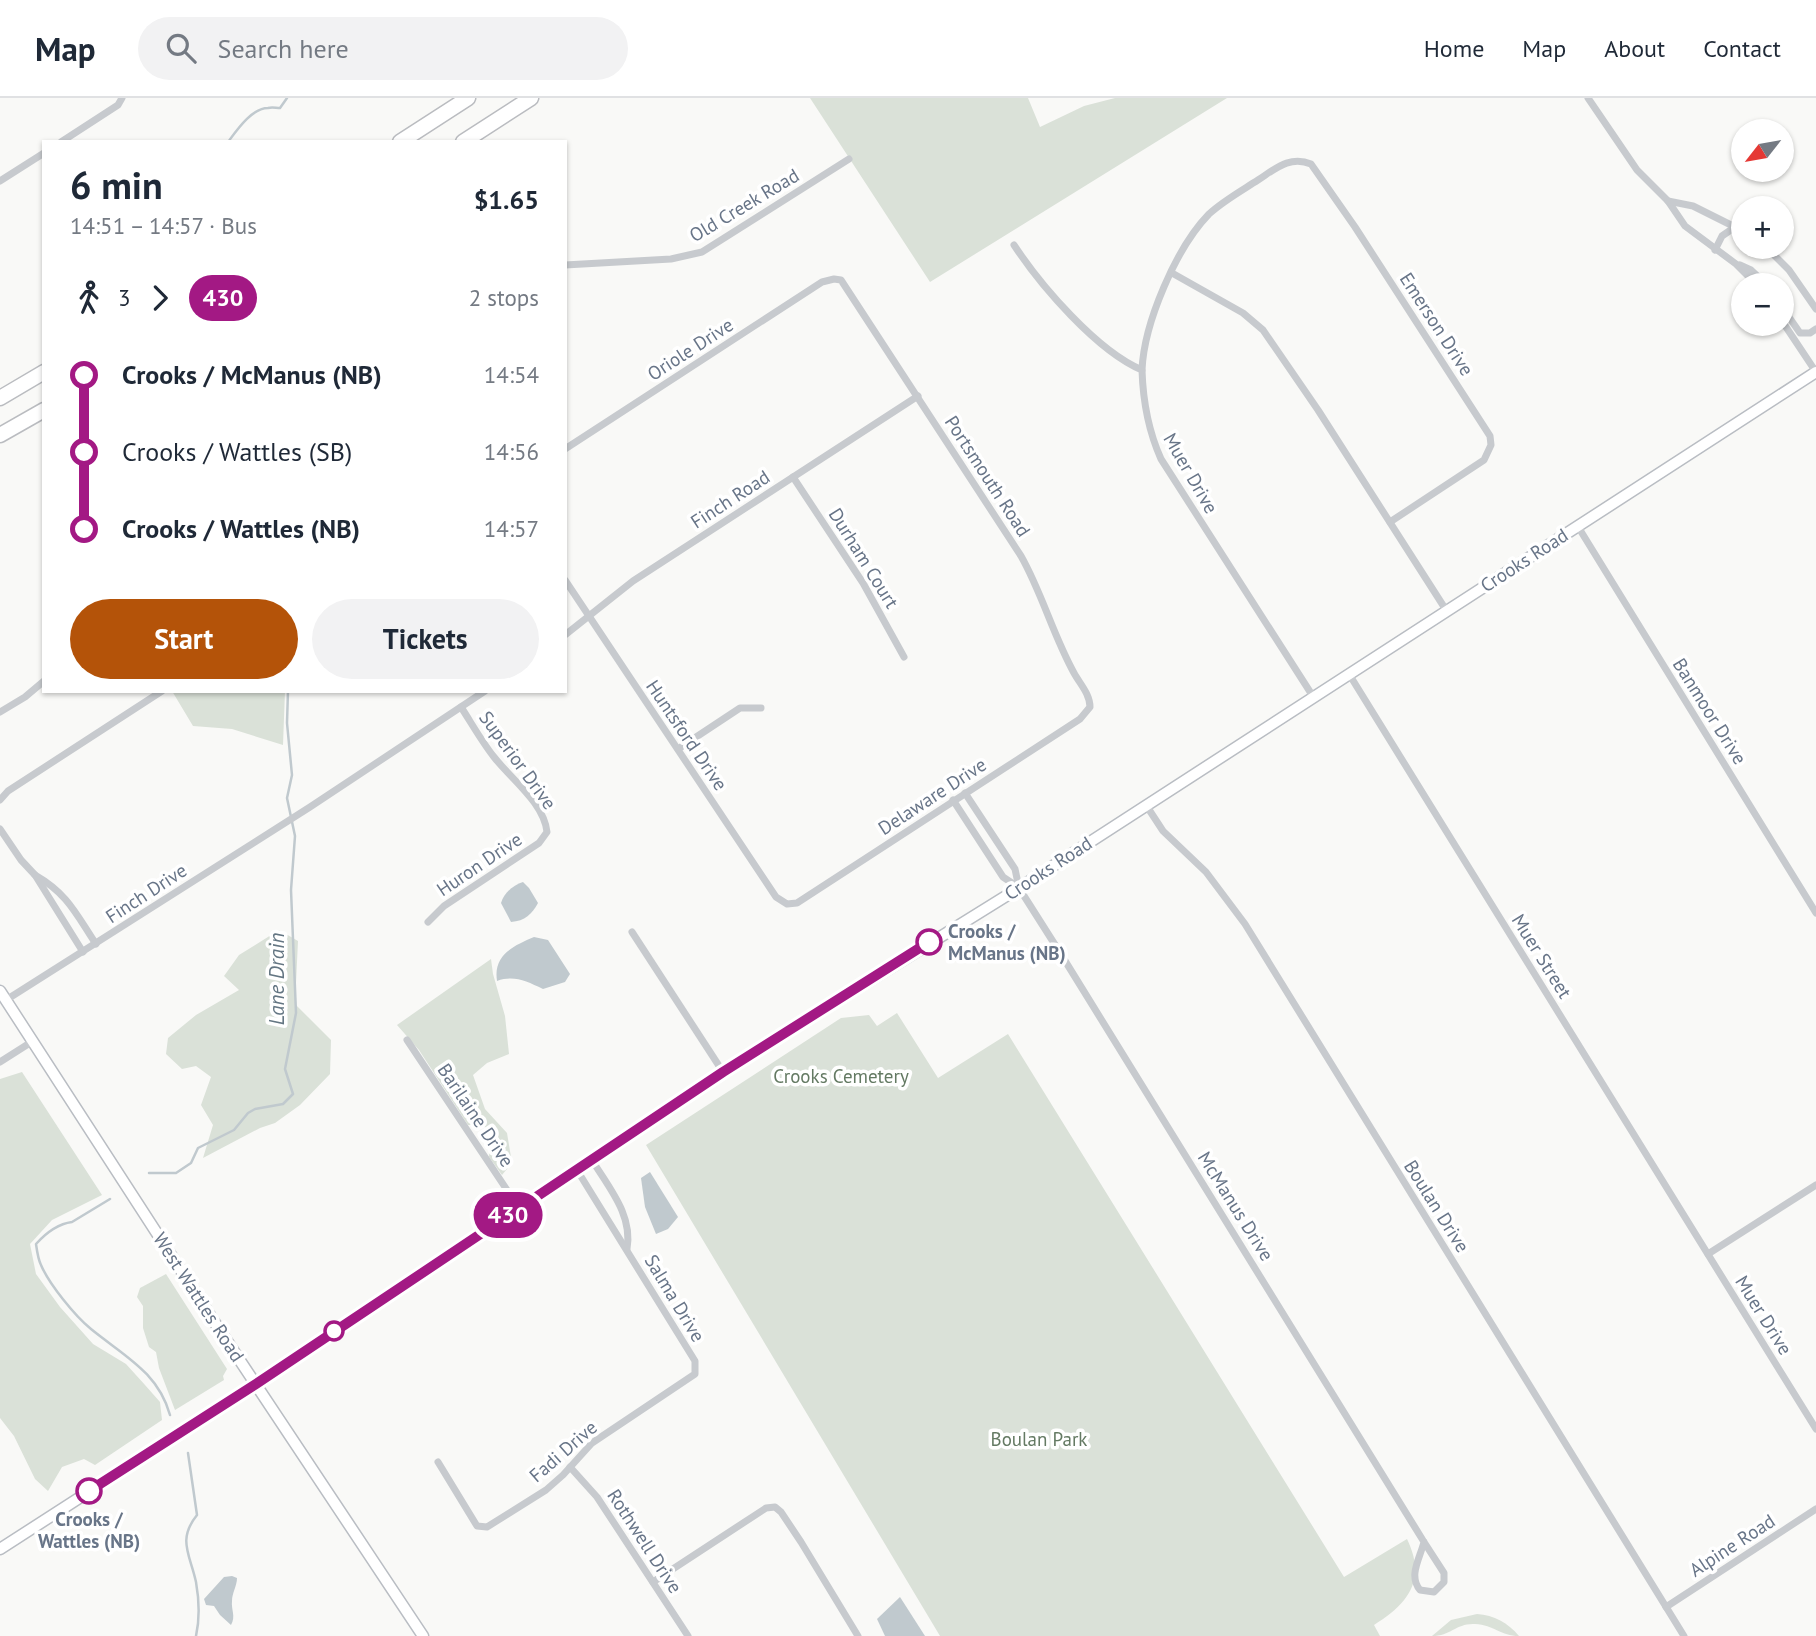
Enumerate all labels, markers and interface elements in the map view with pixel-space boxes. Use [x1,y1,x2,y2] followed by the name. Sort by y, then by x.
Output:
[138,17,628,80] search box
[35,27,96,70] text: Map
[162,29,200,67] icon: search
[218,32,349,65] text: Search here
[1424,33,1484,64] text: Home
[1522,33,1566,64] text: Map
[1604,33,1665,64] text: About
[1703,33,1781,64] text: Contact
[1731,119,1794,182] north arrow
[1731,119,1794,336] map controls
[70,160,163,209] text: 6 min
[685,163,803,247] street label: Old Creek Road
[474,183,539,216] text: $1.65
[1731,196,1794,259] button: +
[70,211,257,240] text: 14:51 – 14:57 · Bus
[1395,268,1479,380] street label: Emerson Drive
[1731,273,1794,336] button: −
[70,279,108,317] icon: walk
[141,279,179,317] icon: forward
[203,282,243,313] text: 430
[118,283,131,312] text: 3
[469,283,539,312] text: 2 stops
[643,312,737,386] street label: Oriole Drive
[122,358,382,391] text: Crooks / McManus (NB)
[484,360,539,389] text: 14:54
[940,411,1036,541] street label: Portsmouth Road
[1158,428,1224,518] street label: Muer Drive
[122,435,352,468] text: Crooks / Wattles (SB)
[484,437,539,466] text: 14:56
[686,465,774,533] street label: Finch Road
[824,504,905,613] street label: Durham Court
[122,512,360,545] text: Crooks / Wattles (NB)
[484,514,539,543] text: 14:57
[1476,523,1572,597] street label: Crooks Road
[70,599,298,679] button: Start
[312,599,539,679] button: Tickets
[1668,653,1752,769] street label: Banmoor Drive
[641,675,733,795] street label: Huntsford Drive
[474,706,562,814] street label: Superior Drive
[873,752,991,840] street label: Delaware Drive
[432,827,526,901] street label: Huron Drive
[1000,831,1096,905] street label: Crooks Road
[101,858,191,928] street label: Finch Drive
[1507,909,1578,1003] street label: Muer Street
[948,919,1066,965] place label: Crooks / McManus (NB)
[916,929,942,955] marker: Crooks / McManus (NB)
[263,933,290,1025] water label: Lane Drain
[433,1059,519,1171] street label: Barilaine Drive
[773,1064,909,1088] park label: Crooks Cemetery
[1193,1147,1279,1265] street label: McManus Drive
[1399,1155,1475,1257] street label: Boulan Drive
[468,1192,548,1238] line badge: 430
[488,1199,528,1230] text: 430
[148,1228,250,1366] street label: West Wattles Road
[640,1250,710,1346] street label: Salma Drive
[1730,1271,1798,1359] street label: Muer Drive
[324,1321,344,1341] unlabelled marker
[524,1415,602,1487] street label: Fadi Drive
[991,1427,1087,1451] park label: Boulan Park
[76,1478,102,1504] marker: Crooks / Wattles (NB)
[602,1484,688,1598] street label: Rothwell Drive
[38,1507,140,1553] place label: Crooks / Wattles (NB)
[1685,1508,1779,1582] street label: Alpine Road

